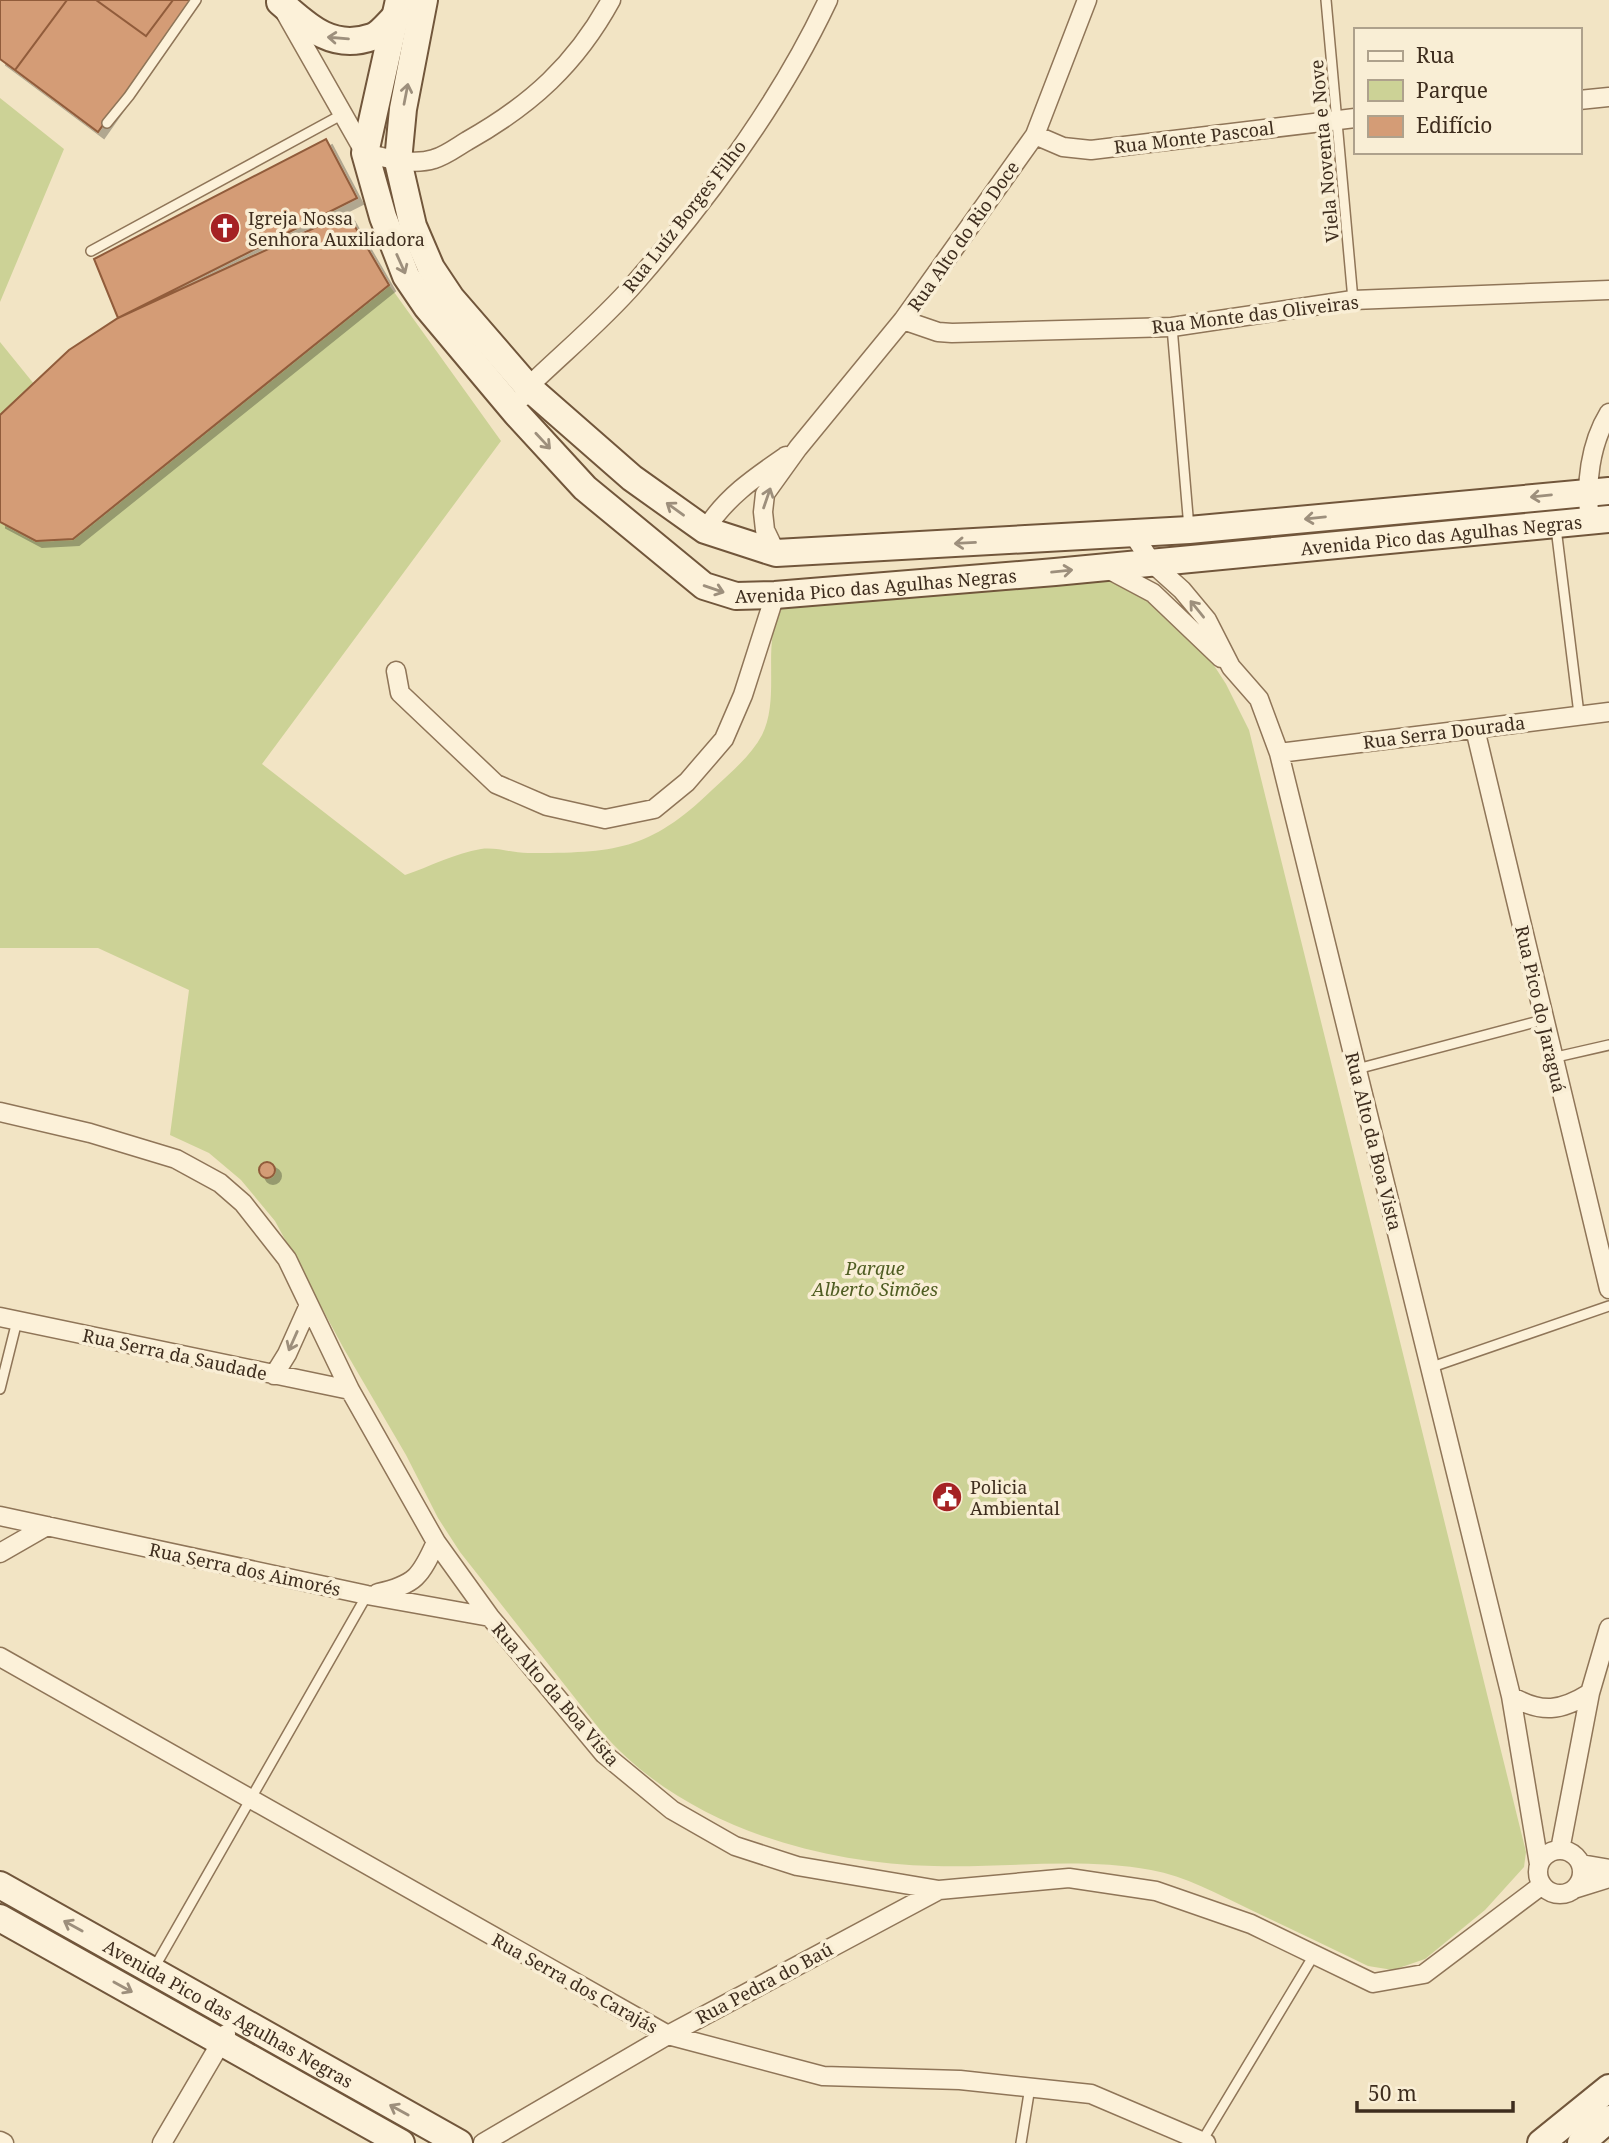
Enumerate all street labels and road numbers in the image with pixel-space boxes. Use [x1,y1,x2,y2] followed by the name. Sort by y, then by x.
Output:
[1304,59,1344,243] street label: Viela Noventa e Nove
[1112,115,1276,159] street label: Rua Monte Pascoal
[617,135,751,297] street label: Rua Luíz Borges Filho
[902,156,1024,316] street label: Rua Alto do Rio Doce
[1150,289,1360,339] street label: Rua Monte das Oliveiras
[1300,510,1583,560] street label: Avenida Pico das Agulhas Negras
[734,563,1017,608] street label: Avenida Pico das Agulhas Negras
[1362,710,1526,754] street label: Rua Serra Dourada
[1510,923,1572,1095] street label: Rua Pico do Jaraguá
[1340,1049,1408,1233] street label: Rua Alto da Boa Vista
[81,1323,269,1385] street label: Rua Serra da Saudade
[147,1537,343,1601] street label: Rua Serra dos Aimorés
[487,1617,625,1771] street label: Rua Alto da Boa Vista
[488,1927,662,2039] street label: Rua Serra dos Carajás
[99,1934,357,2093] street label: Avenida Pico das Agulhas Negras
[691,1936,837,2029] street label: Rua Pedra do Baú

